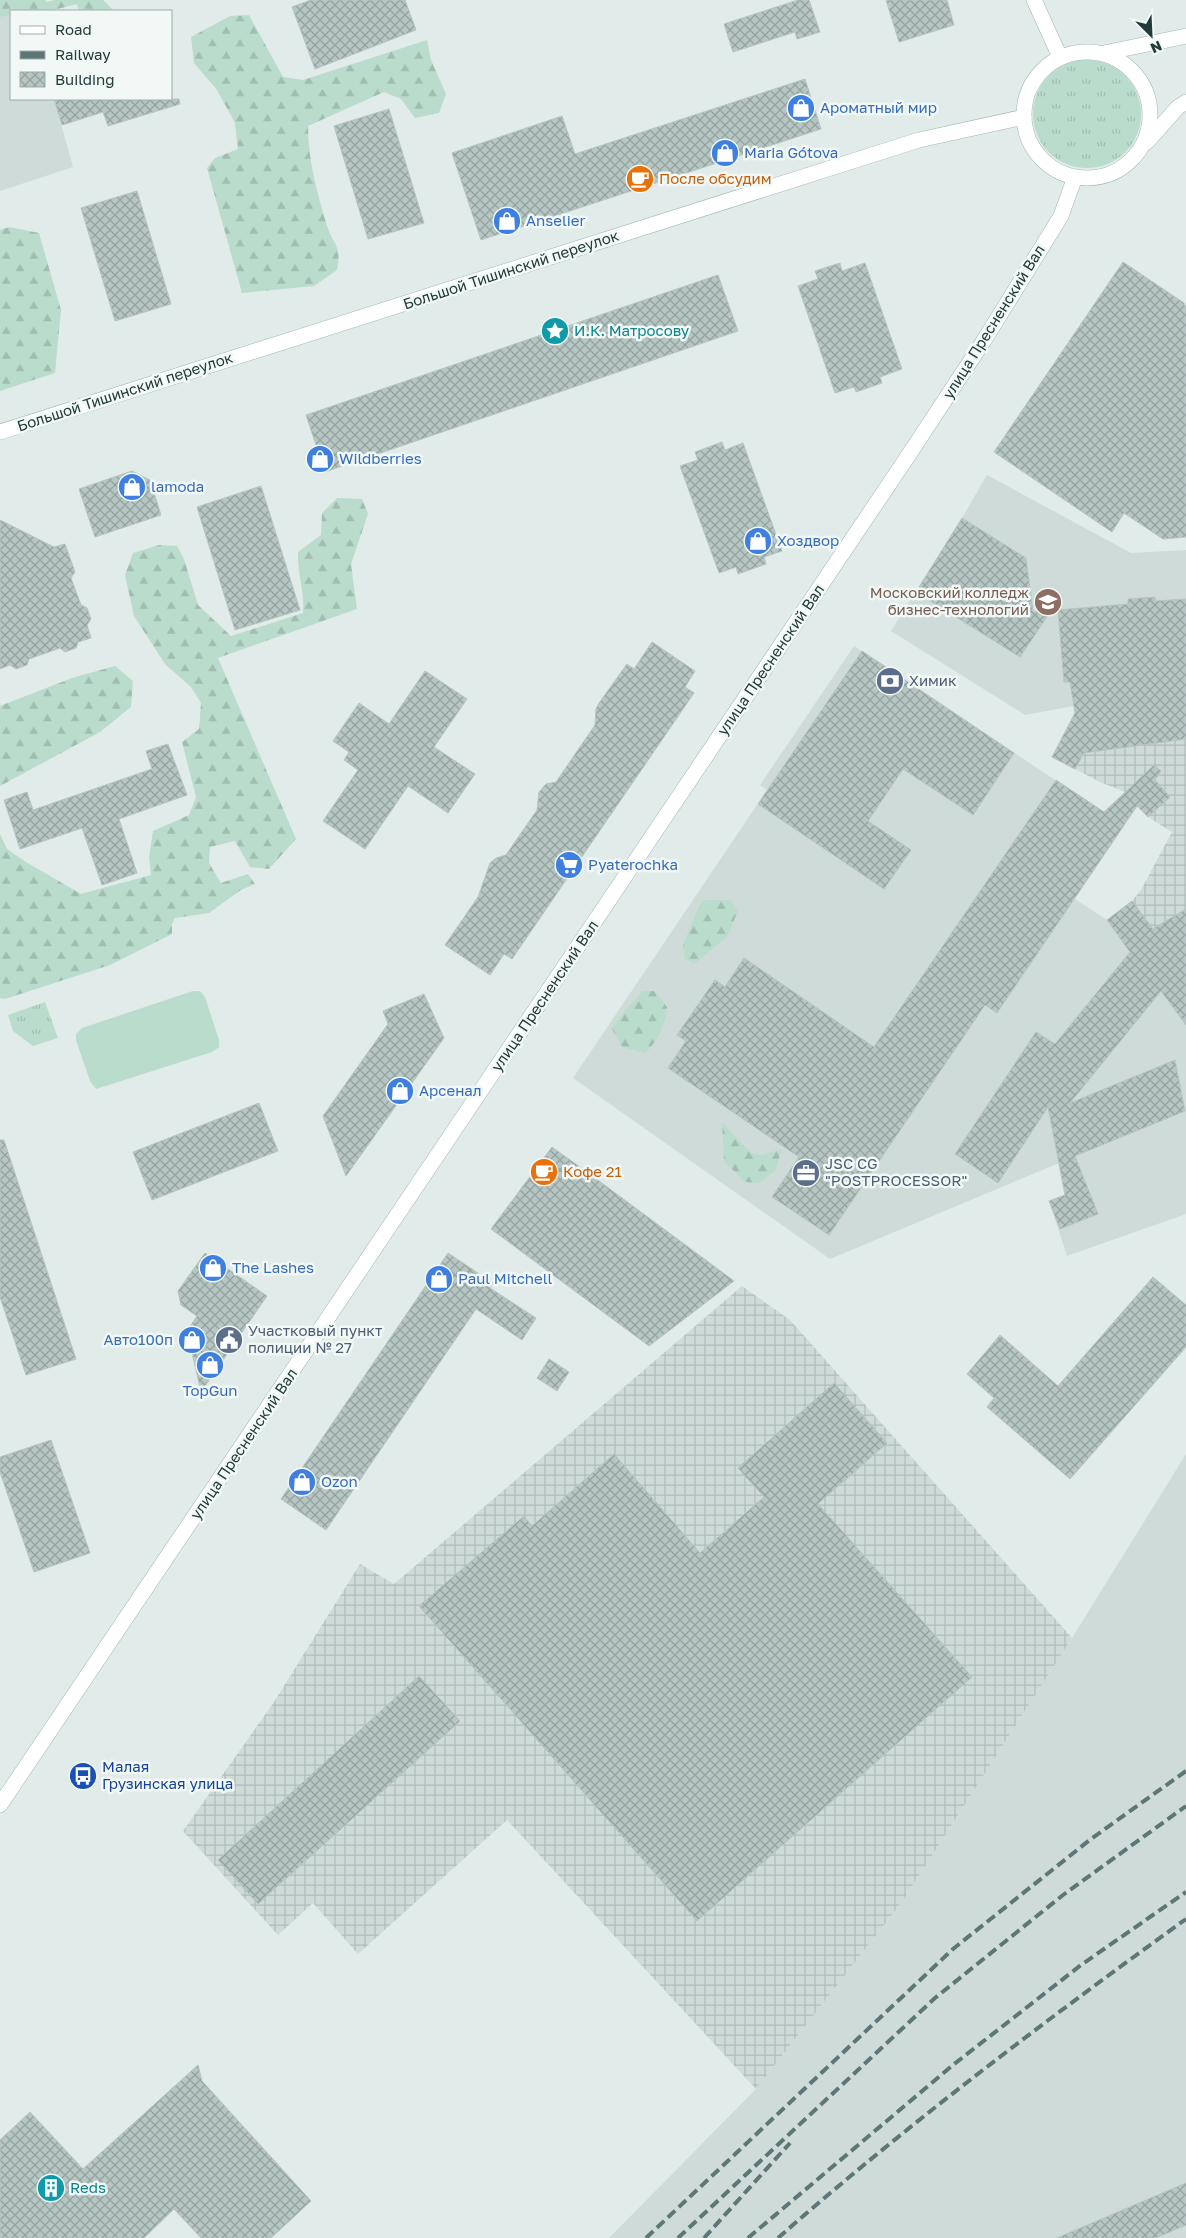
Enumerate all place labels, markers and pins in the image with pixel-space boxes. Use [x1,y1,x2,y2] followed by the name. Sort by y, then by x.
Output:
[786,93,816,123] shop icon: Ароматный мир
[820,98,937,116] place label: Ароматный мир
[710,138,740,168] shop icon: Maria Gótova
[744,143,838,161] place label: Maria Gótova
[625,164,655,194] cafe icon: После обсудим
[659,169,771,187] place label: После обсудим
[492,206,522,236] shop icon: Anselier
[526,211,585,229] place label: Anselier
[540,316,570,346] place icon: И.К. Матросову
[574,321,690,339] place label: И.К. Матросову
[305,444,335,474] shop icon: Wildberries
[339,449,422,467] place label: Wildberries
[117,472,147,502] shop icon: lamoda
[151,477,204,495] place label: lamoda
[743,526,773,556] shop icon: Хоздвор
[777,531,839,549] place label: Хоздвор
[870,583,1029,618] place label: Московский колледж бизнес-технологий
[1033,587,1063,617] school or university icon: Московский колледж бизнес-технологий
[875,666,905,696] bank icon: Химик
[909,671,957,689] place label: Химик
[554,850,584,880] supermarket icon: Pyaterochka
[588,855,678,873] place label: Pyaterochka
[385,1076,415,1106] shop icon: Арсенал
[419,1081,482,1099] place label: Арсенал
[825,1154,967,1189] place label: JSC CG "POSTPROCESSOR"
[529,1157,559,1187] cafe icon: Кофе 21
[791,1158,821,1188] office icon: JSC CG "POSTPROCESSOR"
[563,1162,622,1180] place label: Кофе 21
[198,1253,228,1283] shop icon: The Lashes
[232,1258,314,1276] place label: The Lashes
[424,1264,454,1294] shop icon: Paul Mitchell
[458,1269,553,1287] place label: Paul Mitchell
[248,1321,383,1356] place label: Участковый пункт полиции № 27
[177,1325,207,1355] shop icon: Авто100п
[214,1325,244,1355] public building icon: Участковый пункт полиции № 27
[104,1330,173,1348] place label: Авто100п
[195,1350,225,1380] shop icon: TopGun
[182,1381,238,1399] place label: TopGun
[287,1467,317,1497] shop icon: Ozon
[321,1472,358,1490] place label: Ozon
[102,1757,233,1792] place label: Малая Грузинская улица
[68,1761,98,1791] bus stop icon: Малая Грузинская улица
[36,2173,66,2203] building icon: Reds
[70,2178,106,2196] place label: Reds

